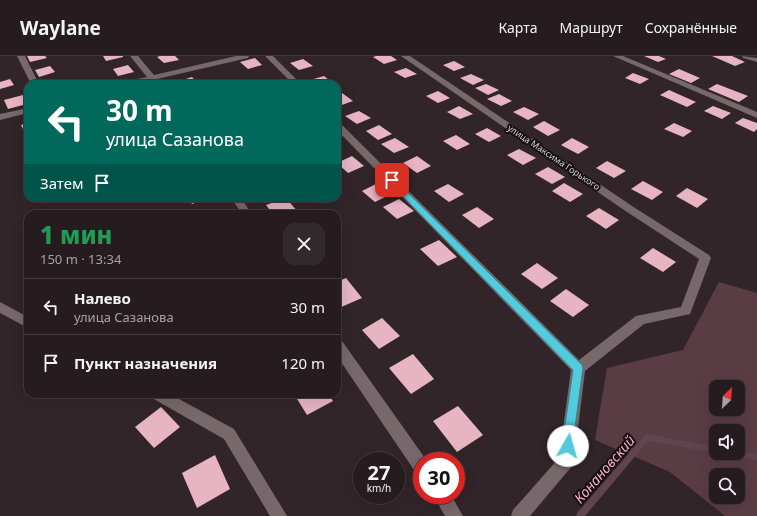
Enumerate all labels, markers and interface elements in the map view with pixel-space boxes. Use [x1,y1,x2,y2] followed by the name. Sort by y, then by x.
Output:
[20,15,101,41] text: Waylane
[498,18,537,37] text: Карта
[559,18,623,37] text: Маршрут
[645,18,737,37] text: Сохранённые
[106,91,173,129] text: 30 m
[40,96,92,148] icon: left
[505,121,603,193] street label: улица Максима Горького
[106,127,244,151] text: улица Сазанова
[375,163,409,197] pin
[381,169,403,191] icon: arrive
[91,172,113,194] icon: arrive
[40,173,83,193] text: Затем
[40,218,112,251] text: 1 мин
[283,223,325,265] button: close
[40,250,121,268] text: 150 m · 13:34
[74,288,131,308] text: Налево
[40,296,62,318] icon: left
[290,297,325,317] text: 30 m
[74,308,174,326] text: улица Сазанова
[40,352,62,374] icon: arrive
[74,353,217,373] text: Пункт назначения
[281,353,325,373] text: 120 m
[709,380,745,416] north arrow
[709,380,745,504] map controls
[709,424,745,460] button: sound
[547,425,589,467] position arrow
[569,431,639,507] water label: Конановский
[413,452,465,504] speed limit sign: 30
[368,459,390,486] text: 27
[709,468,745,504] button: search
[367,481,391,495] text: km/h

